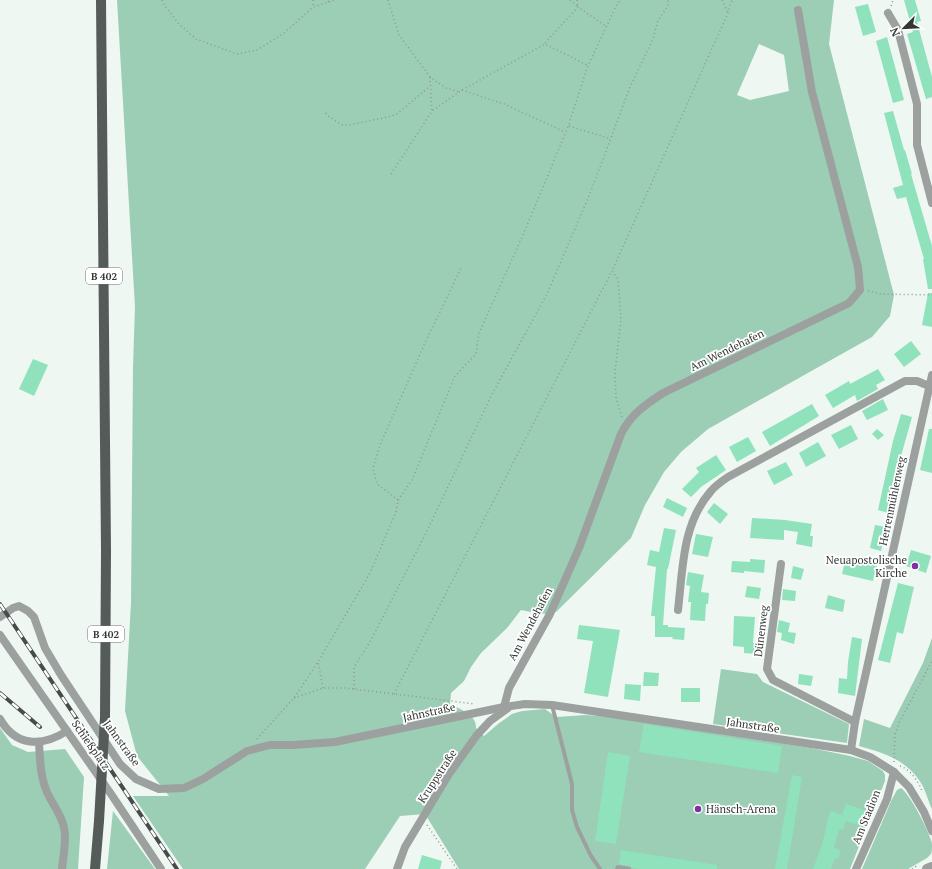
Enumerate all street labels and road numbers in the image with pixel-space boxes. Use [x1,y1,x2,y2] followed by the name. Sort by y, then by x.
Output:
[86,268,122,284] road number: B 402
[688,326,767,374] street label: Am Wendehafen
[876,455,908,547] street label: Herrenmühlenweg
[505,585,555,663] street label: Am Wendehafen
[751,604,771,658] street label: Dünenweg
[88,626,124,642] road number: B 402
[401,699,457,724] street label: Jahnstraße
[726,714,781,736] street label: Jahnstraße
[69,717,113,773] street label: Schießplatz
[101,717,144,769] street label: Jahnstraße
[414,746,460,806] street label: Kruppstraße
[849,787,883,846] street label: Am Stadion

